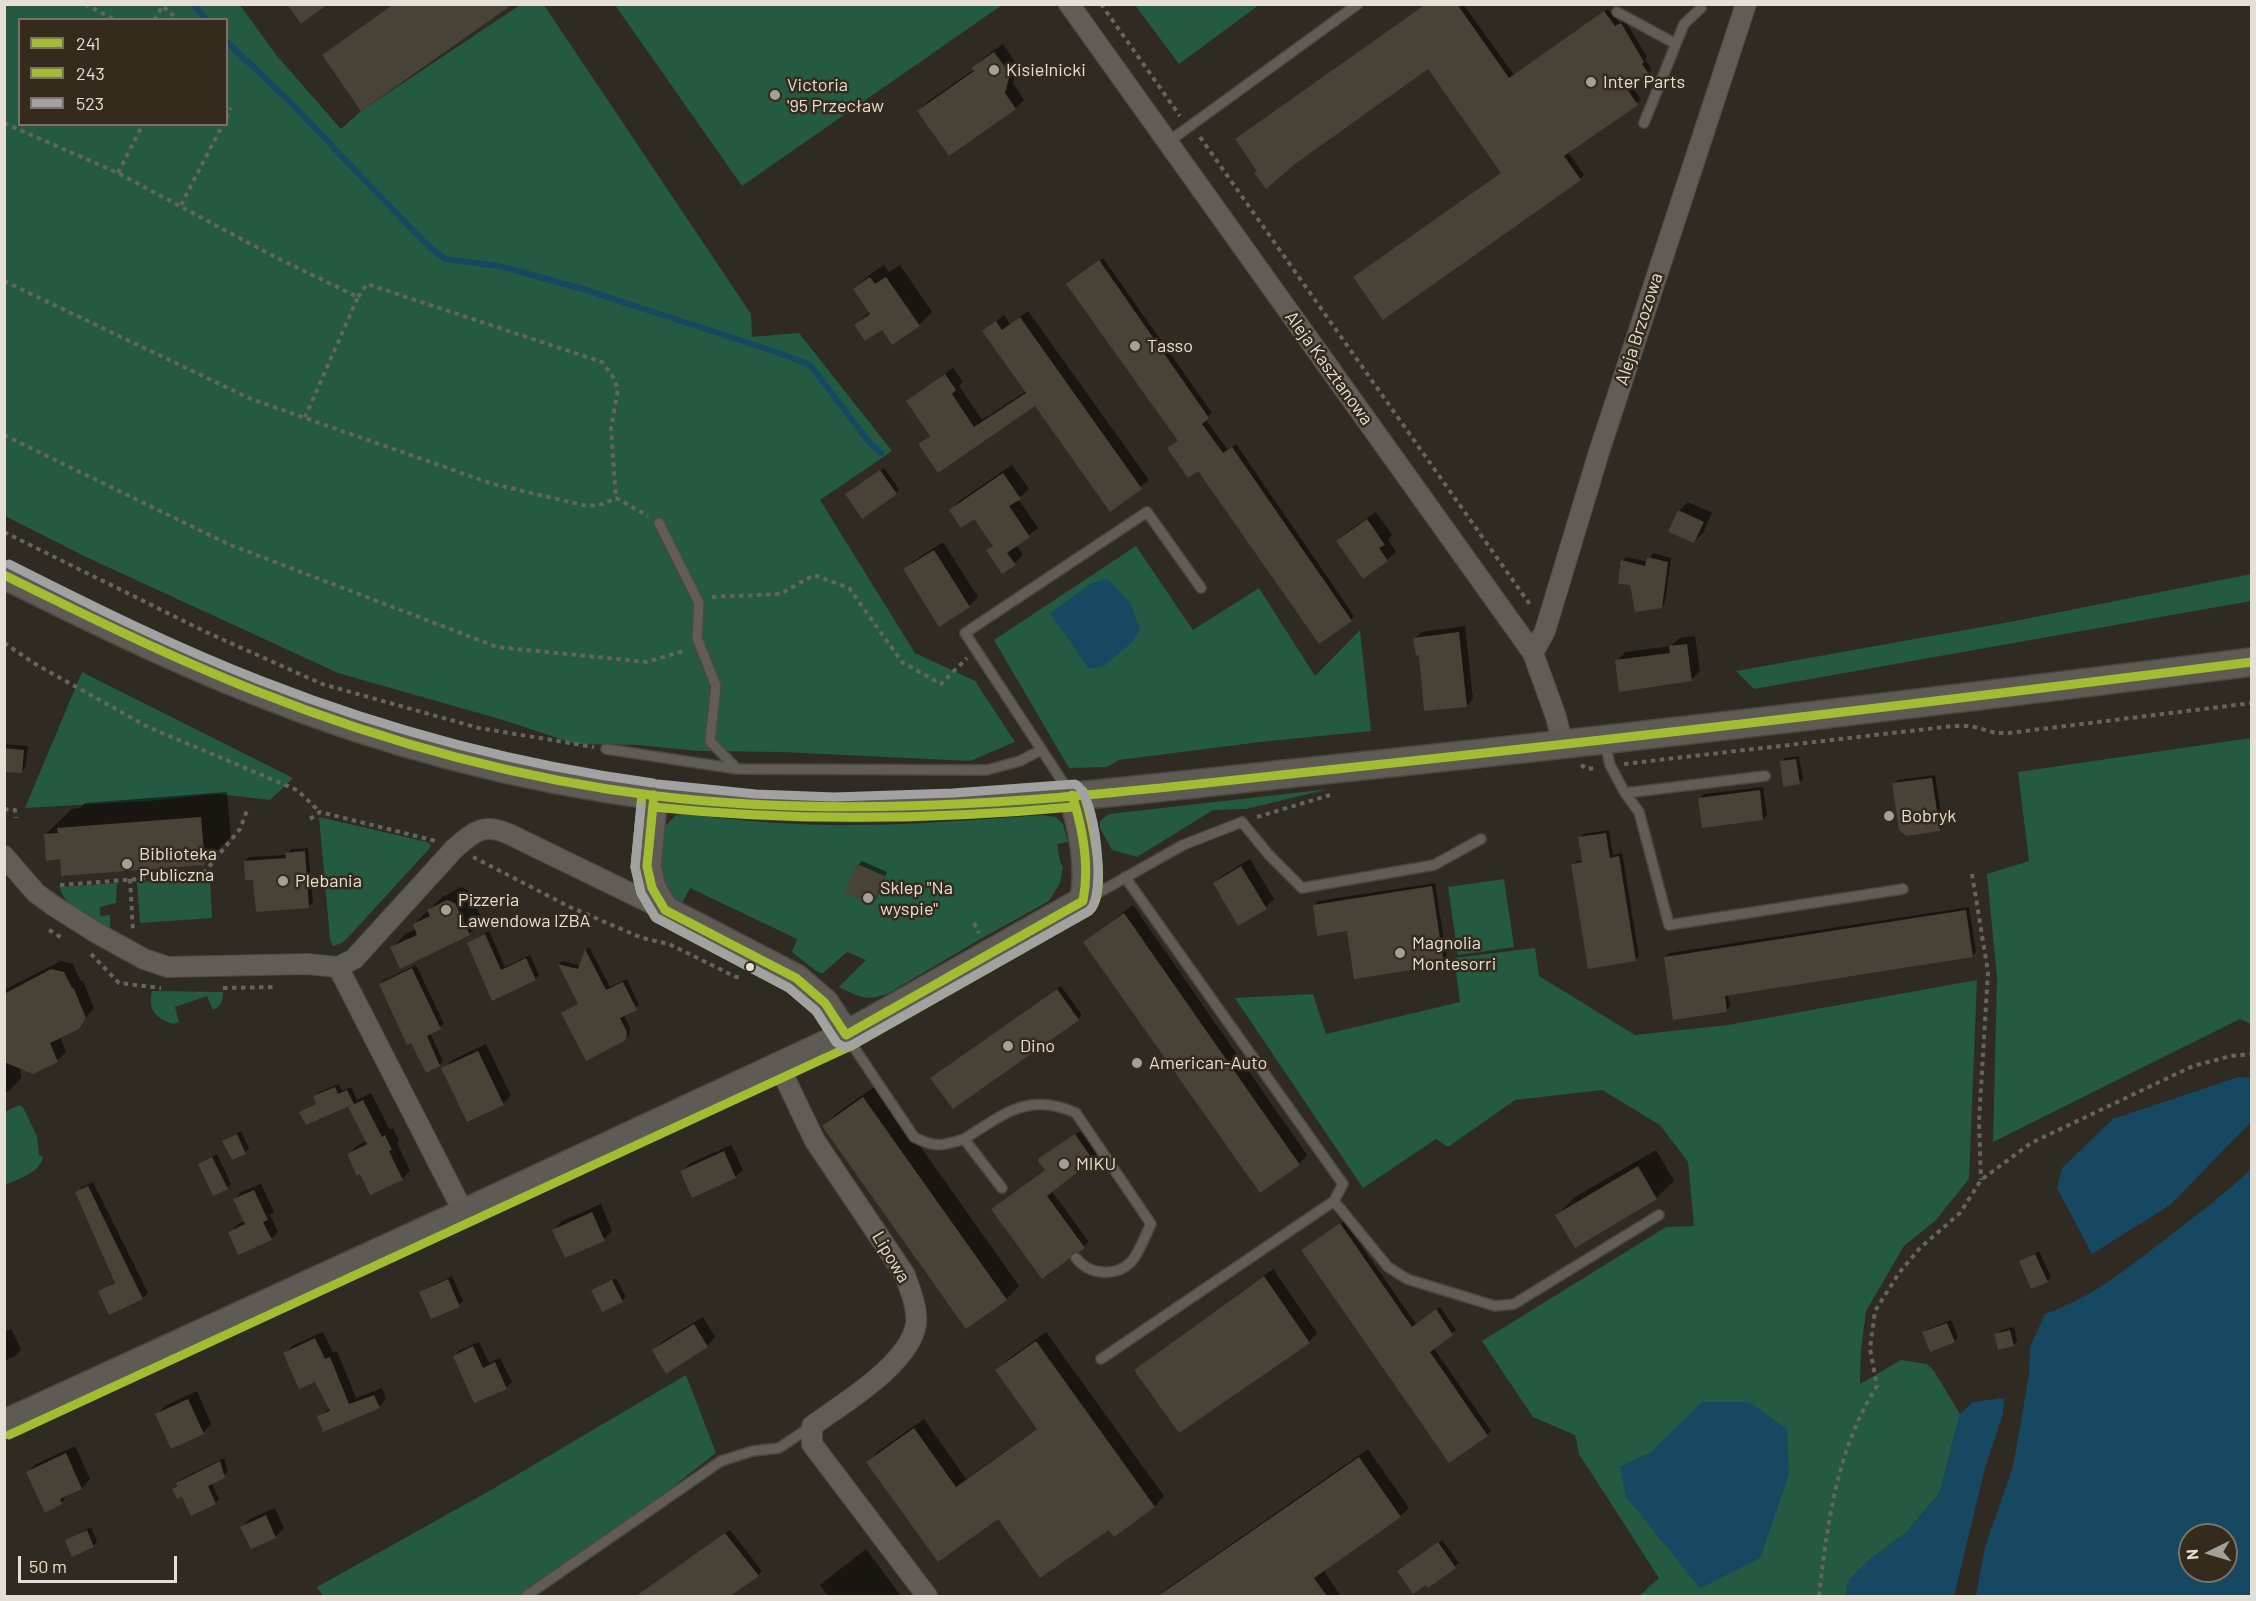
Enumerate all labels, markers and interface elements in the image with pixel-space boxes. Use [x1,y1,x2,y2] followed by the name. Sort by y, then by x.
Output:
[18,18,228,126] legend
[76,32,100,54] text: 241
[1006,59,1086,81] place label: Kisielnicki
[76,62,105,84] text: 243
[987,63,1001,77] marker: Kisielnicki
[1603,71,1685,93] place label: Inter Parts
[787,74,884,116] place label: Victoria '95 Przecław
[1584,75,1598,89] marker: Inter Parts
[768,88,782,102] marker: Victoria '95 Przecław
[76,92,104,114] text: 523
[1611,270,1667,388] street label: Aleja Brzozowa
[1280,307,1378,429] street label: Aleja Kasztanowa
[1147,335,1193,357] place label: Tasso
[1128,339,1142,353] marker: Tasso
[1901,805,1956,827] place label: Bobryk
[1882,809,1896,823] marker: Bobryk
[139,843,217,886] place label: Biblioteka Publiczna
[120,857,134,871] marker: Biblioteka Publiczna
[295,870,362,892] place label: Plebania
[276,874,290,888] marker: Plebania
[880,877,953,920] place label: Sklep "Na wyspie"
[458,889,590,932] place label: Pizzeria Lawendowa IZBA
[861,891,875,905] marker: Sklep "Na wyspie"
[439,903,453,917] marker: Pizzeria Lawendowa IZBA
[1412,932,1496,974] place label: Magnolia Montesorri
[1393,946,1407,960] marker: Magnolia Montesorri
[744,961,756,973] unlabelled marker
[1020,1035,1055,1057] place label: Dino
[1001,1039,1015,1053] marker: Dino
[1149,1052,1267,1074] place label: American-Auto
[1130,1056,1144,1070] marker: American-Auto
[1076,1153,1116,1175] place label: MIKU
[1057,1157,1071,1171] marker: MIKU
[867,1227,915,1287] street label: Lipowa
[2178,1523,2238,1583] north arrow
[21,1544,180,1582] scale bar
[2182,1548,2201,1561] text: N
[29,1555,67,1577] text: 50 m

